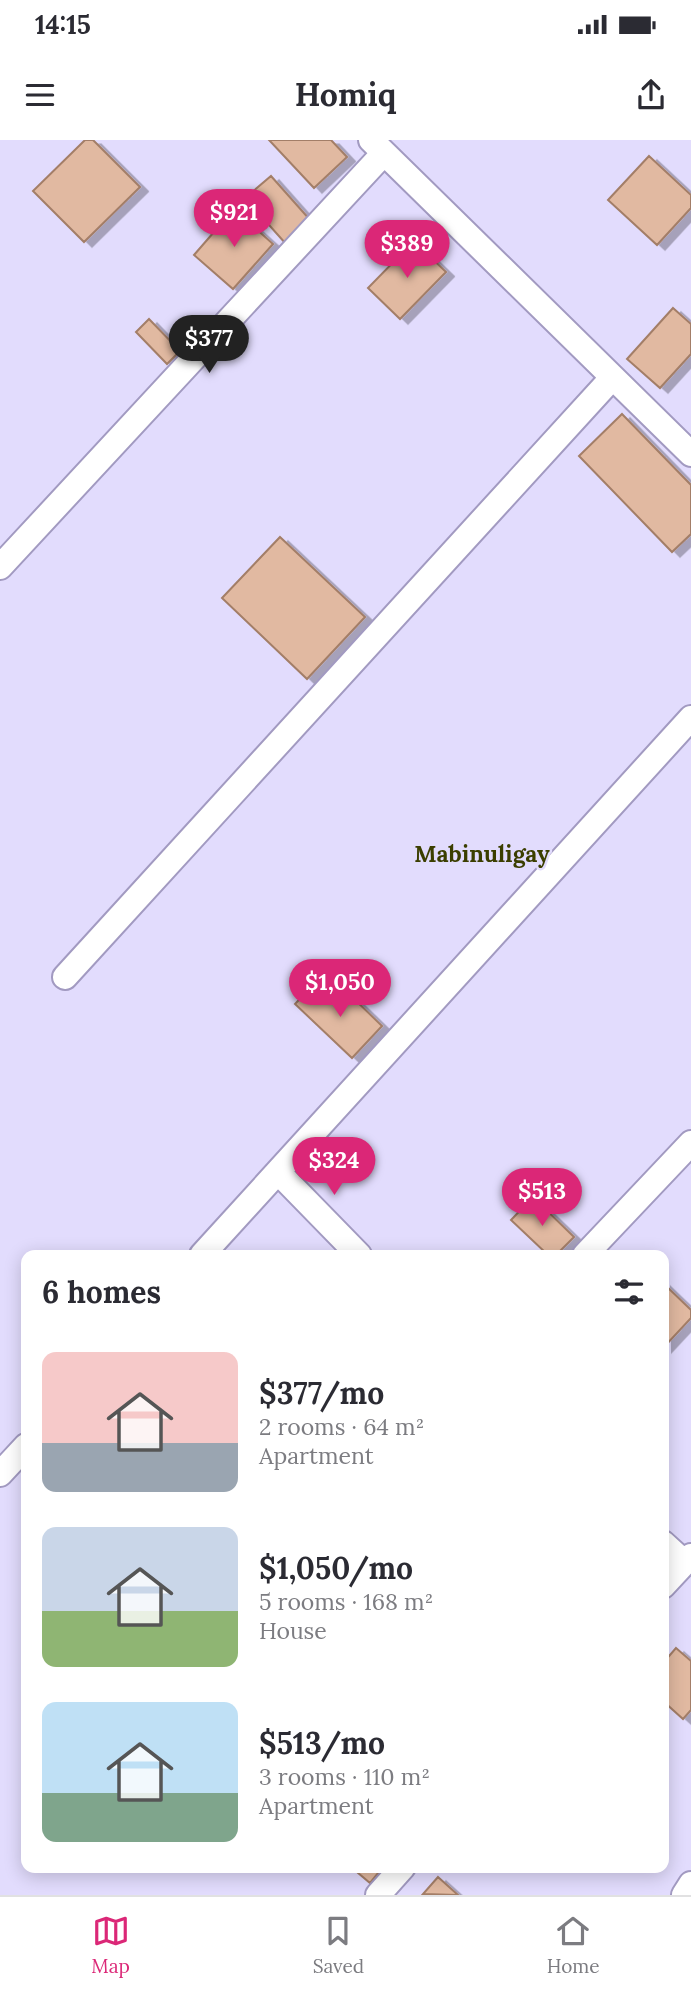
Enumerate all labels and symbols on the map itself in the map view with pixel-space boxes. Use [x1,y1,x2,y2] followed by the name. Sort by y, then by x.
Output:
[193,190,275,249] pin: $921
[366,220,448,280] pin: $389
[168,316,250,375] pin: $377
[414,839,550,868] district label: Mabinuligay
[283,960,397,1019] pin: $1,050
[293,1138,375,1197] pin: $324
[501,1168,583,1228] pin: $513

